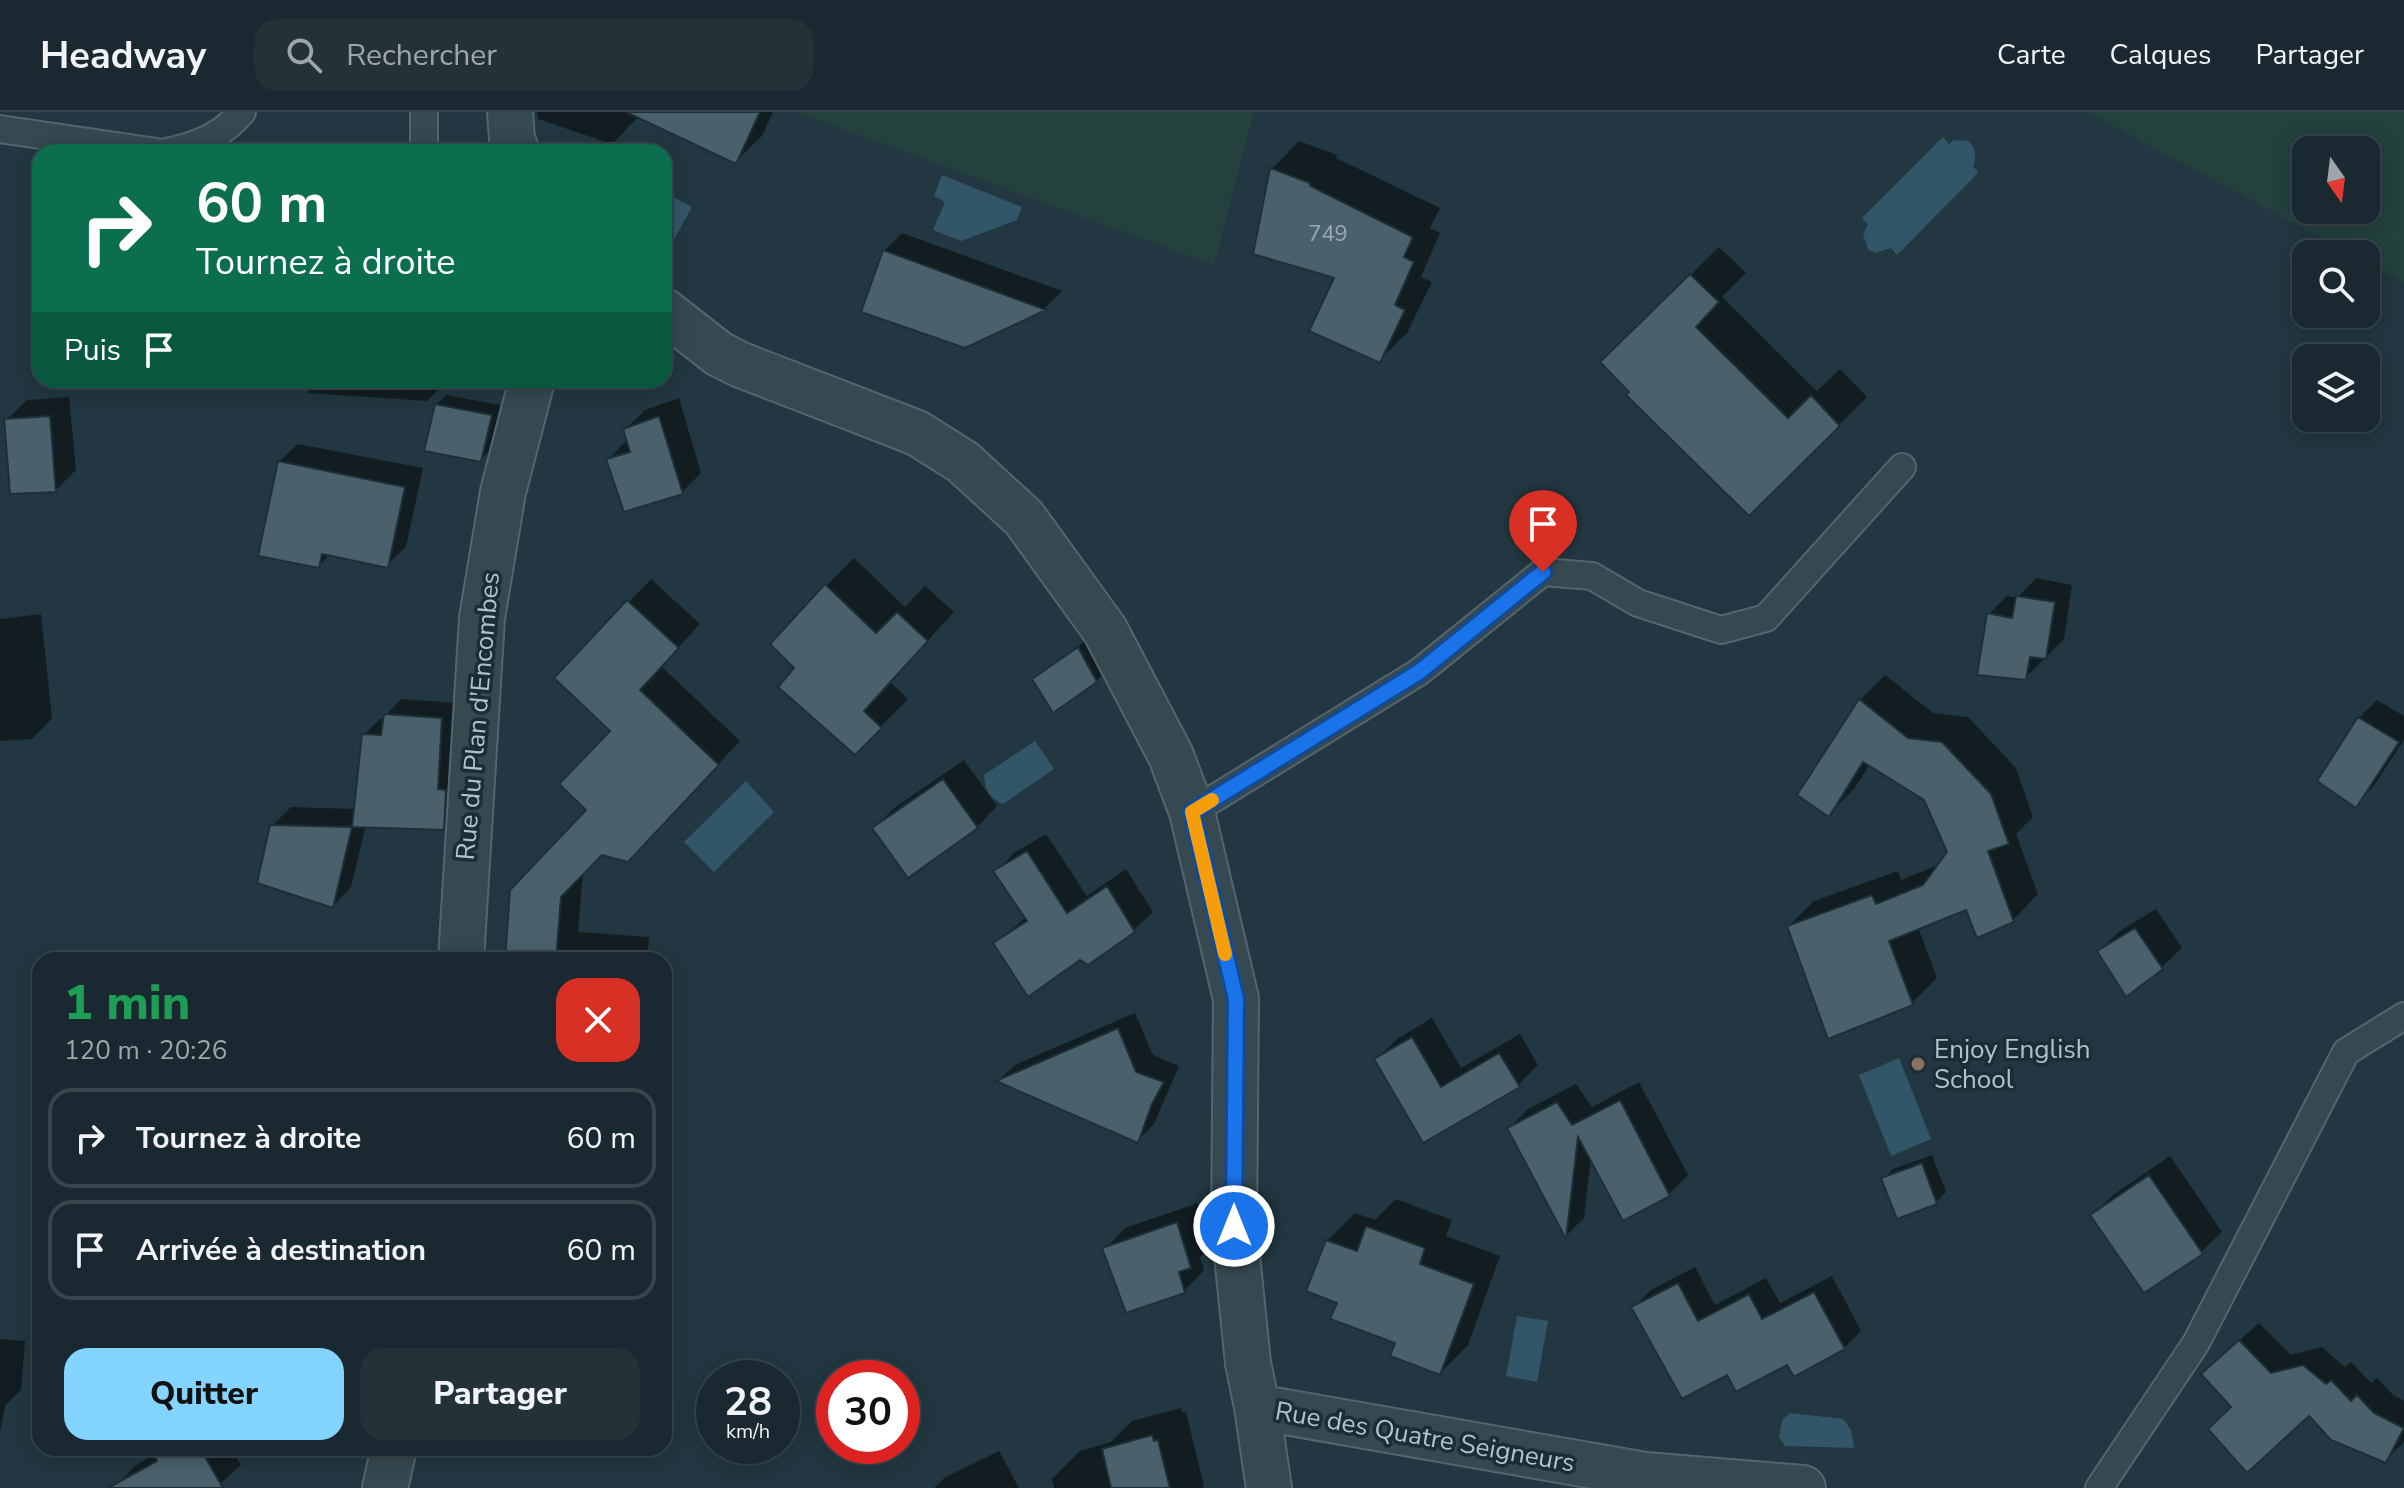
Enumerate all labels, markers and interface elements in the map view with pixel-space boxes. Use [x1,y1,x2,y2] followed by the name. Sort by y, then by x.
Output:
[254,19,814,91] search box
[40,30,206,81] text: Headway
[282,33,326,77] icon: search
[346,35,497,76] text: Rechercher
[1997,36,2066,74] text: Carte
[2110,36,2211,74] text: Calques
[2255,36,2364,74] text: Partager
[2292,136,2380,224] north arrow
[2292,136,2380,432] map controls
[196,165,327,242] text: 60 m
[64,176,168,280] icon: right
[1308,219,1348,249] house number: 749
[196,238,455,287] text: Tournez à droite
[2292,240,2380,328] button: search
[137,328,181,372] icon: arrive
[64,330,121,371] text: Puis
[2292,344,2380,432] button: layers
[1509,490,1577,572] pin
[1521,502,1565,546] icon: arrive
[448,570,508,862] street label: Rue du Plan d'Encombes
[64,970,190,1036] text: 1 min
[556,978,640,1062] button: close
[1934,1032,2091,1097] place label: Enjoy English School
[64,1033,227,1068] text: 120 m · 20:26
[1909,1055,1927,1073] marker: Enjoy English School
[68,1116,112,1160] icon: right
[136,1118,361,1159] text: Tournez à droite
[567,1118,636,1159] text: 60 m
[1192,1184,1276,1268] position arrow
[68,1228,112,1272] icon: arrive
[136,1230,426,1271] text: Arrivée à destination
[567,1230,636,1271] text: 60 m
[64,1348,344,1440] button: Quitter
[360,1348,640,1440] button: Partager
[816,1360,920,1464] speed limit sign: 30
[724,1375,772,1429] text: 28
[1272,1393,1578,1481] street label: Rue des Quatre Seigneurs
[726,1418,770,1445] text: km/h

